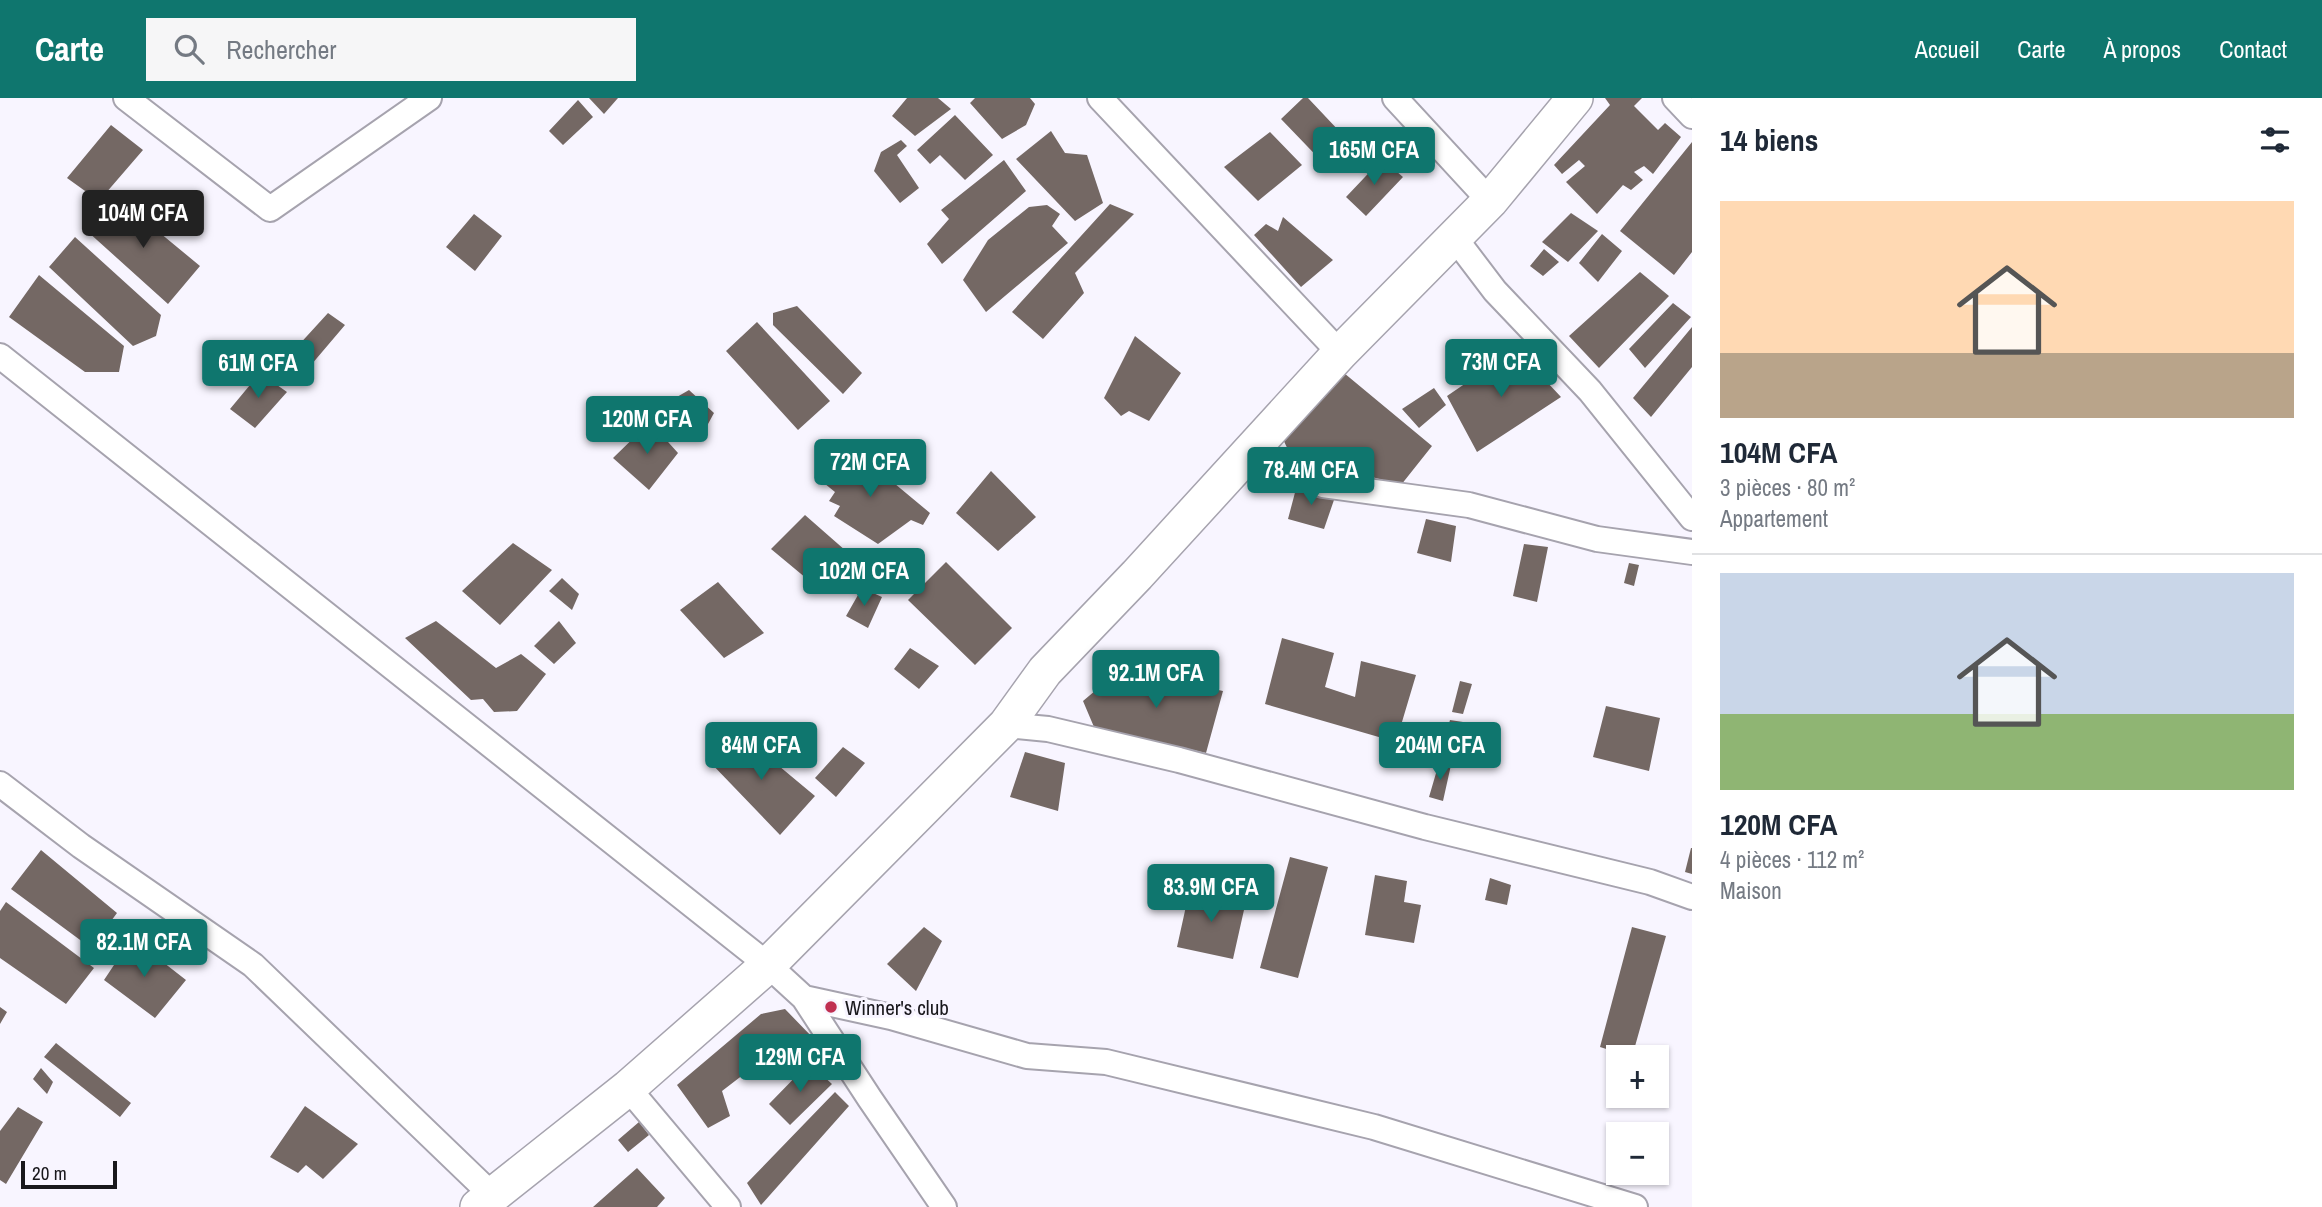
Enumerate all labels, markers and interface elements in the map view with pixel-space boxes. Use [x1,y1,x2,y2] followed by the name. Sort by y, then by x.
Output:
[146,18,636,81] search box
[35,27,104,71] text: Carte
[170,30,208,68] icon: search
[226,32,336,67] text: Rechercher
[1915,33,1979,65] text: Accueil
[2017,33,2065,65] text: Carte
[2103,33,2181,65] text: À propos
[2219,33,2287,65] text: Contact
[1720,120,1818,160] text: 14 biens
[2256,121,2294,159] icon: filters
[1302,127,1446,187] pin: 165M CFA
[1329,134,1419,165] text: 165M CFA
[71,190,215,250] pin: 104M CFA
[98,197,188,228] text: 104M CFA
[1944,247,2070,373] icon: home
[1436,340,1566,399] pin: 73M CFA
[193,341,323,400] pin: 61M CFA
[1461,346,1541,377] text: 73M CFA
[218,347,298,378] text: 61M CFA
[575,396,719,456] pin: 120M CFA
[602,403,692,434] text: 120M CFA
[1720,432,1838,472] text: 104M CFA
[805,440,935,499] pin: 72M CFA
[830,446,910,477] text: 72M CFA
[1231,448,1391,507] pin: 78.4M CFA
[1263,454,1359,485] text: 78.4M CFA
[1720,472,1855,503] text: 3 pièces · 80 m²
[1720,503,1828,534] text: Appartement
[792,548,936,608] pin: 102M CFA
[819,555,909,586] text: 102M CFA
[1944,619,2070,745] icon: home
[1076,650,1236,710] pin: 92.1M CFA
[1108,657,1204,688] text: 92.1M CFA
[696,722,826,782] pin: 84M CFA
[1368,722,1512,782] pin: 204M CFA
[721,729,801,760] text: 84M CFA
[1395,729,1485,760] text: 204M CFA
[1720,804,1838,844] text: 120M CFA
[1720,844,1864,875] text: 4 pièces · 112 m²
[1131,864,1291,924] pin: 83.9M CFA
[1163,871,1259,902] text: 83.9M CFA
[1720,875,1782,906] text: Maison
[64,920,224,979] pin: 82.1M CFA
[96,926,192,957] text: 82.1M CFA
[845,993,949,1022] place label: Winner's club
[823,999,839,1015] marker: Winner's club
[728,1034,872,1094] pin: 129M CFA
[755,1041,845,1072] text: 129M CFA
[1606,1045,1669,1185] map controls
[1606,1045,1669,1108] button: +
[1606,1122,1669,1185] button: −
[21,1158,117,1190] scale bar
[32,1160,67,1186] text: 20 m

